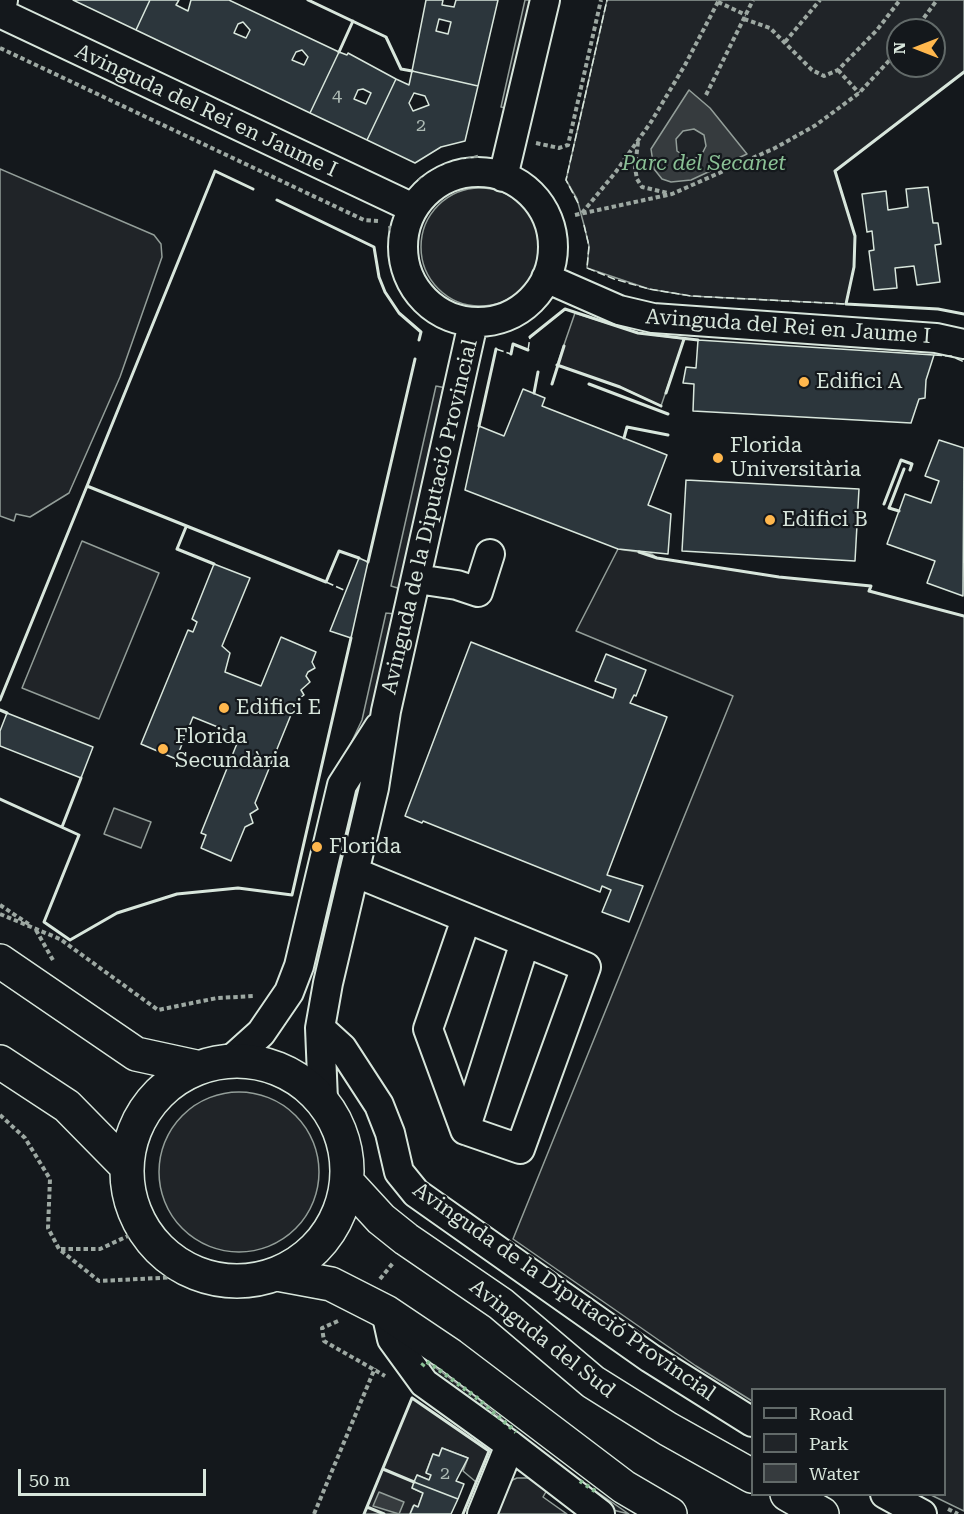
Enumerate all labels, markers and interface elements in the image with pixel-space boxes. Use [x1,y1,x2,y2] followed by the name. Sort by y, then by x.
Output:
[886,18,946,78] north arrow
[71,39,341,183] street label: Avinguda del Rei en Jaume I
[890,42,909,54] text: N
[332,85,342,107] house number: 4
[416,115,426,137] house number: 2
[622,151,786,177] park label: Parc del Secanet
[644,304,932,350] street label: Avinguda del Rei en Jaume I
[377,337,483,697] street label: Avinguda de la Diputació Provincial
[816,369,902,395] place label: Edifici A
[797,375,811,389] marker: Edifici A
[730,433,861,483] place label: Florida Universitària
[711,451,725,465] marker: Florida Universitària
[782,507,868,533] place label: Edifici B
[763,513,777,527] marker: Edifici B
[236,695,321,721] place label: Edifici E
[217,701,231,715] marker: Edifici E
[175,724,290,774] place label: Florida Secundària
[156,742,170,756] marker: Florida Secundària
[329,834,401,860] place label: Florida
[310,840,324,854] marker: Florida
[408,1177,720,1407] street label: Avinguda de la Diputació Provincial
[464,1274,620,1404] street label: Avinguda del Sud
[751,1388,946,1496] legend
[809,1403,853,1424] text: Road
[809,1433,849,1454] text: Park
[21,1457,208,1495] scale bar
[440,1463,450,1485] house number: 2
[809,1463,860,1484] text: Water
[29,1469,70,1490] text: 50 m

